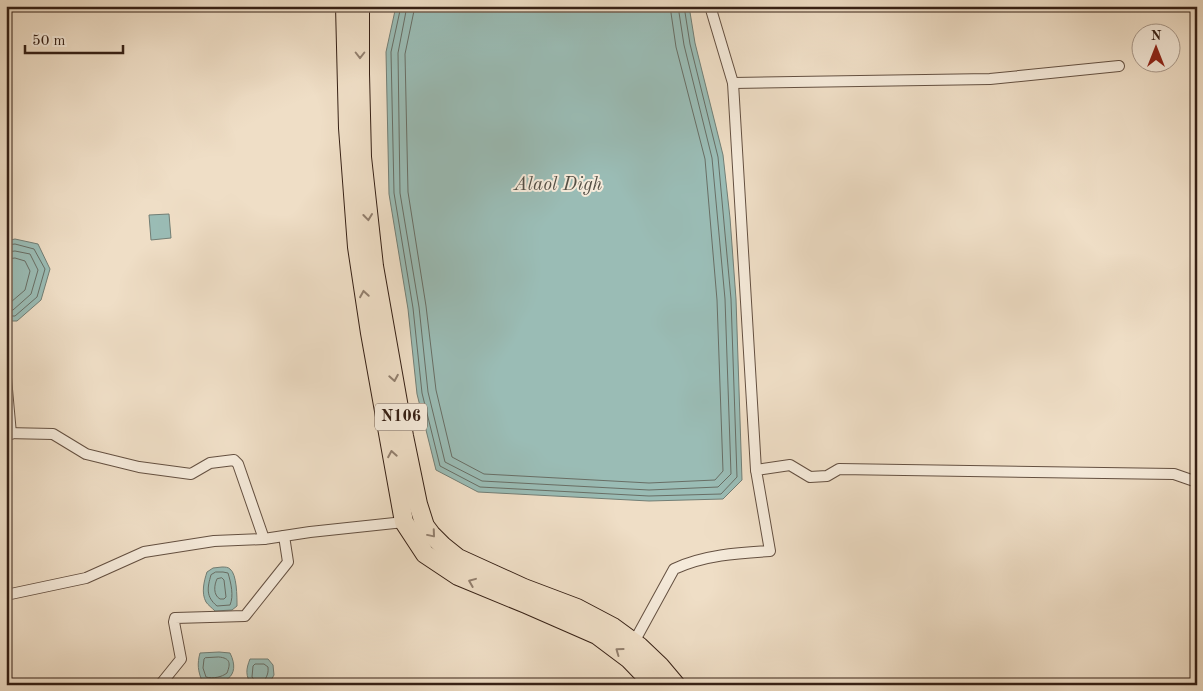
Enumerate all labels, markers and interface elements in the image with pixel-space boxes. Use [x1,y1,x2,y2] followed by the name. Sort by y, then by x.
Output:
[25,22,122,54] scale bar
[1130,22,1180,72] north arrow
[1151,29,1162,43] text: N
[32,34,66,49] text: 50 m
[355,52,365,59] one-way arrow
[513,176,603,195] water label: Alaol Digh
[362,213,373,221] one-way arrow
[360,290,370,298] one-way arrow
[388,373,398,382] one-way arrow
[375,404,427,431] road number: N106
[388,450,398,458] one-way arrow
[426,528,435,537] one-way arrow
[468,578,477,588] one-way arrow
[615,648,625,657] one-way arrow

